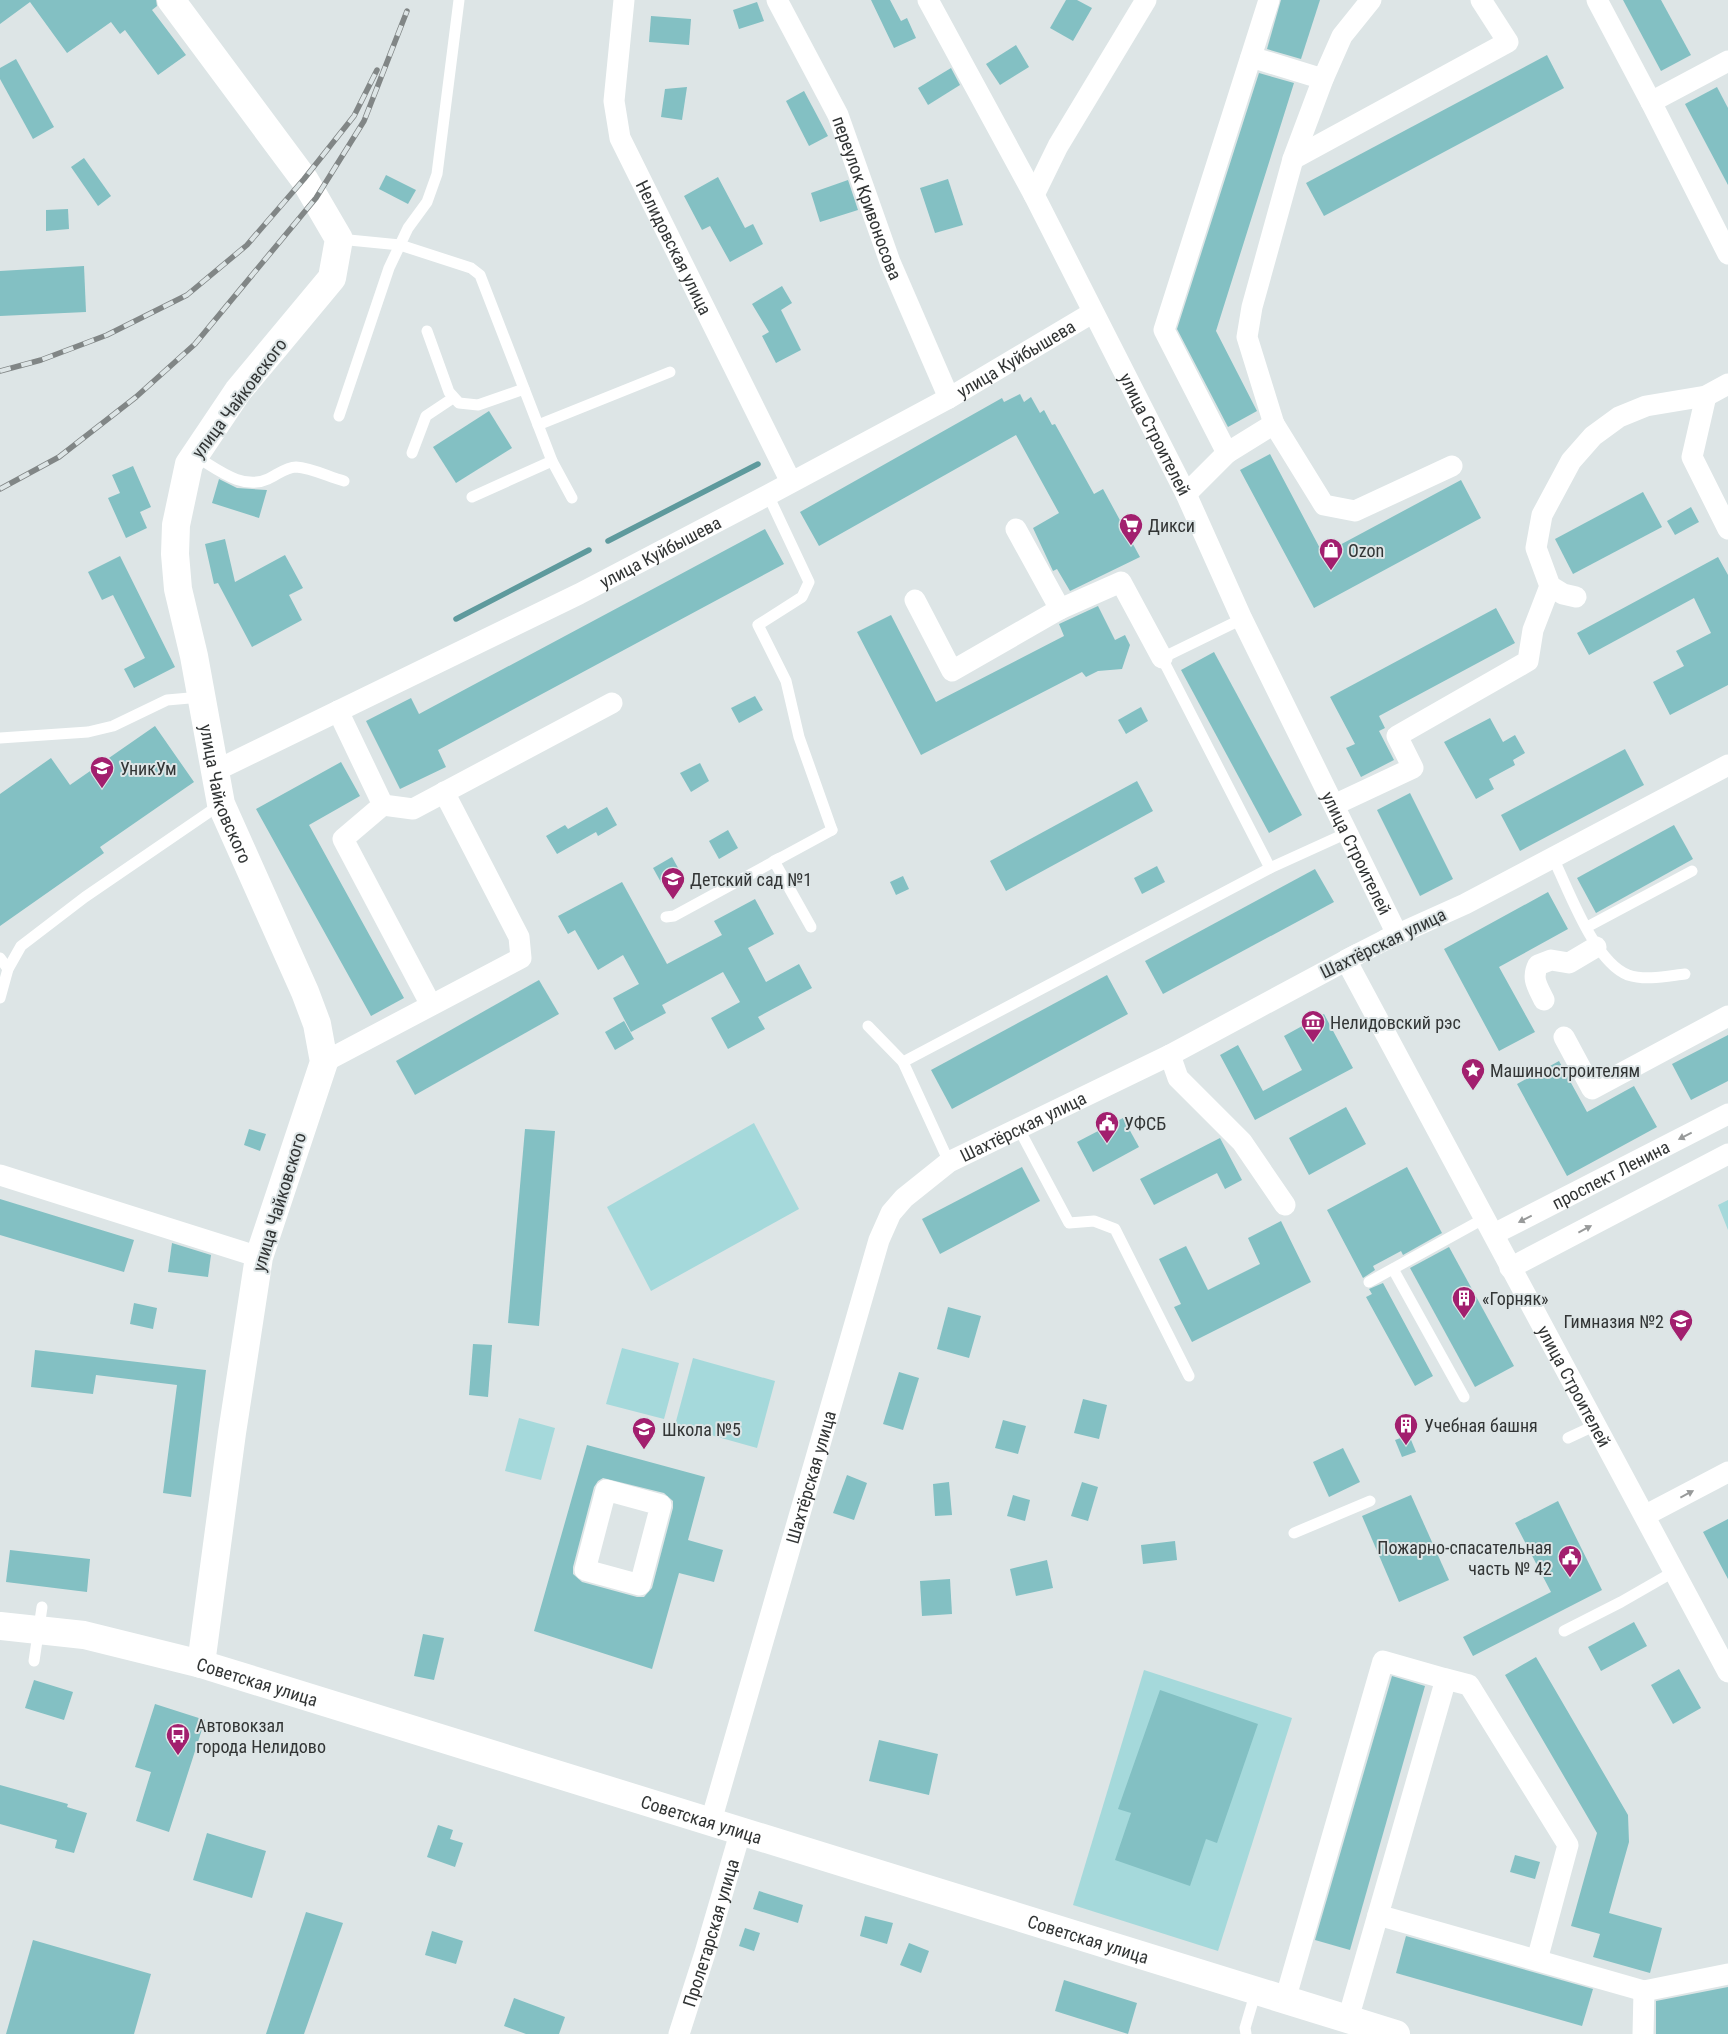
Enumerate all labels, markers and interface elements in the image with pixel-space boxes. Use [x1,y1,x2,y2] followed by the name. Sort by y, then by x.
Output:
[829,113,907,283] street label: переулок Кривоносова
[632,176,717,318] street label: Нелидовская улица
[953,315,1079,402] street label: улица Куйбышева
[187,334,291,462] street label: улица Чайковского
[1116,369,1195,499] street label: улица Строителей
[596,511,724,592] street label: улица Куйбышева
[1118,512,1144,546] supermarket icon: Дикси
[1148,515,1195,536] place label: Дикси
[1318,537,1344,571] shop icon: Ozon
[1348,540,1384,561] place label: Ozon
[196,722,256,866] street label: улица Чайковского
[89,755,115,789] school or university icon: УникУм
[120,758,177,779] place label: УникУм
[1318,788,1396,918] street label: улица Строителей
[660,866,686,900] school or university icon: Детский сад №1
[690,869,812,890] place label: Детский сад №1
[1317,903,1449,983] street label: Шахтёрская улица
[1300,1009,1326,1043] museum icon: Нелидовский рэс
[1330,1012,1461,1033] place label: Нелидовский рэс
[1460,1057,1486,1091] place icon: Машиностроителям
[1490,1060,1640,1081] place label: Машиностроителям
[957,1087,1089,1166] street label: Шахтёрская улица
[1094,1110,1120,1144] public building icon: УФСБ
[1124,1113,1166,1134] place label: УФСБ
[248,1130,310,1274] street label: улица Чайковского
[1677,1132,1692,1140] one-way arrow
[1548,1135,1673,1213] street label: проспект Ленина
[1517,1215,1532,1223] one-way arrow
[1577,1225,1592,1233] one-way arrow
[1451,1285,1477,1319] building icon: «Горняк»
[1482,1288,1549,1309] place label: «Горняк»
[1668,1308,1694,1342] school or university icon: Гимназия №2
[1564,1311,1664,1332] place label: Гимназия №2
[1533,1322,1616,1450] street label: улица Строителей
[781,1408,840,1546] street label: Шахтёрская улица
[1393,1412,1419,1446] building icon: Учебная башня
[1424,1415,1538,1436] place label: Учебная башня
[631,1416,657,1450] school or university icon: Школа №5
[662,1419,741,1440] place label: Школа №5
[1680,1490,1694,1498] one-way arrow
[1377,1537,1552,1579] place label: Пожарно-спасательная часть № 42
[1557,1544,1583,1578] public building icon: Пожарно-спасательная часть № 42
[194,1653,320,1710] street label: Советская улица
[196,1715,326,1757] place label: Автовокзал города Нелидово
[165,1722,191,1756] bus stop icon: Автовокзал города Нелидово
[638,1790,765,1848] street label: Советская улица
[678,1856,743,2009] street label: Пролетарская улица
[1025,1910,1152,1967] street label: Советская улица

